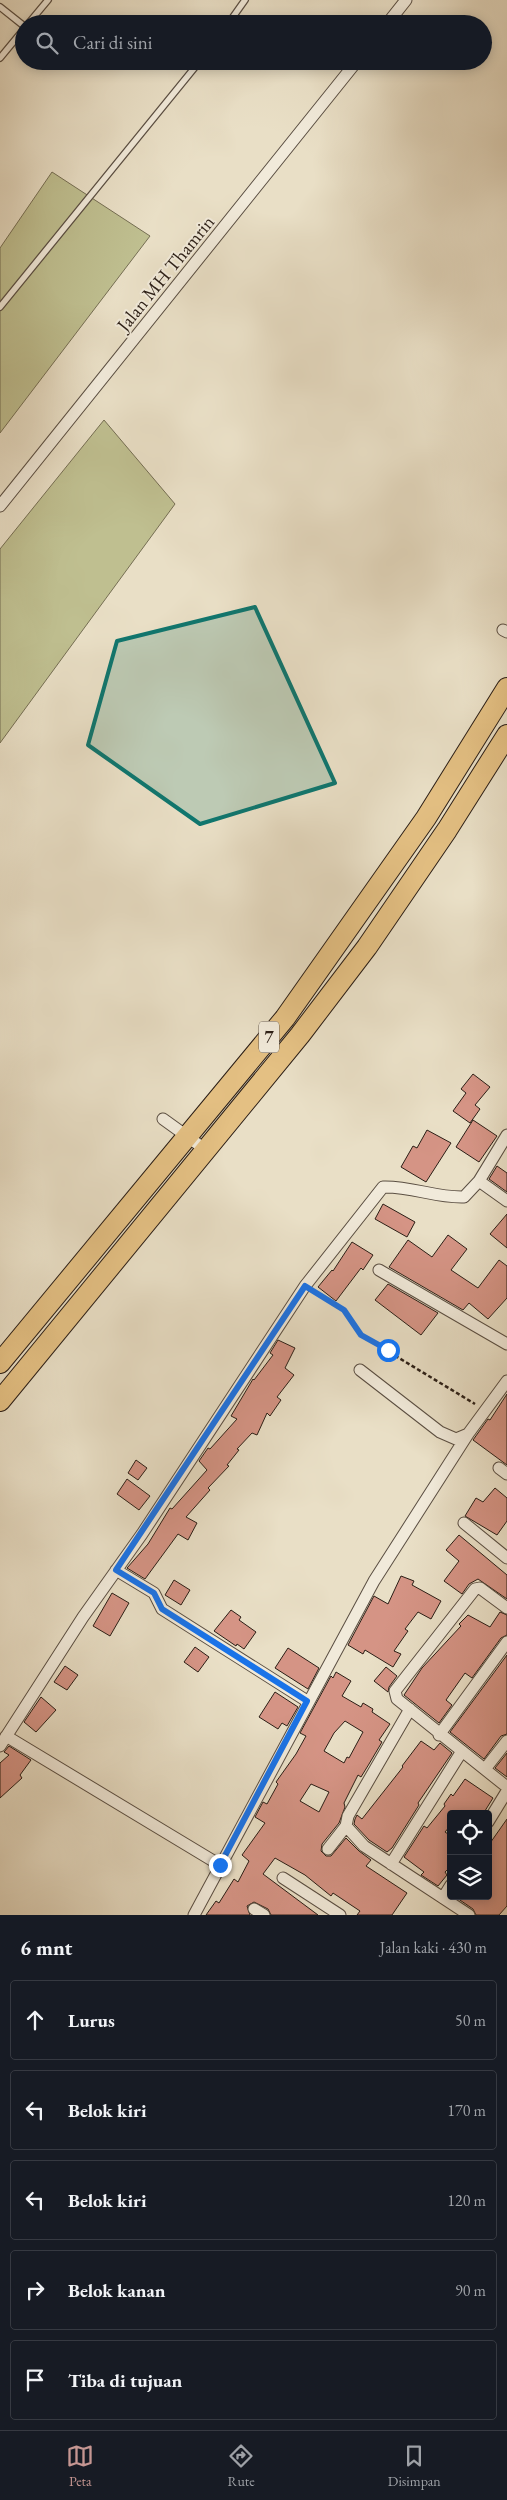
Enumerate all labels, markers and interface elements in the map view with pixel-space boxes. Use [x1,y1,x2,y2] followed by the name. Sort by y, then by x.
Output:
[15,15,492,70] search box
[33,29,61,57] icon: search
[73,30,152,55] text: Cari di sini
[110,210,220,338] street label: Jalan MH Thamrin
[259,1022,279,1052] road number: 7
[377,1339,400,1362] route start
[447,1810,492,1900] map controls
[447,1810,492,1855] button: locate
[209,1854,232,1877] route end
[447,1855,492,1900] button: layers
[20,1934,72,1961] text: 6 mnt
[380,1937,487,1958] text: Jalan kaki · 430 m
[21,2006,49,2034] icon: ahead
[68,2008,115,2033] text: Lurus
[455,2010,486,2031] text: 50 m
[21,2096,49,2124] icon: left
[68,2098,147,2123] text: Belok kiri
[447,2100,486,2121] text: 170 m
[21,2186,49,2214] icon: left
[68,2188,147,2213] text: Belok kiri
[447,2190,486,2211] text: 120 m
[21,2276,49,2304] icon: right
[68,2278,166,2303] text: Belok kanan
[455,2280,486,2301] text: 90 m
[21,2366,49,2394] icon: arrive
[68,2368,182,2393] text: Tiba di tujuan
[66,2442,94,2490] tab: Peta
[227,2442,255,2490] tab: Rute
[388,2442,441,2490] tab: Disimpan

